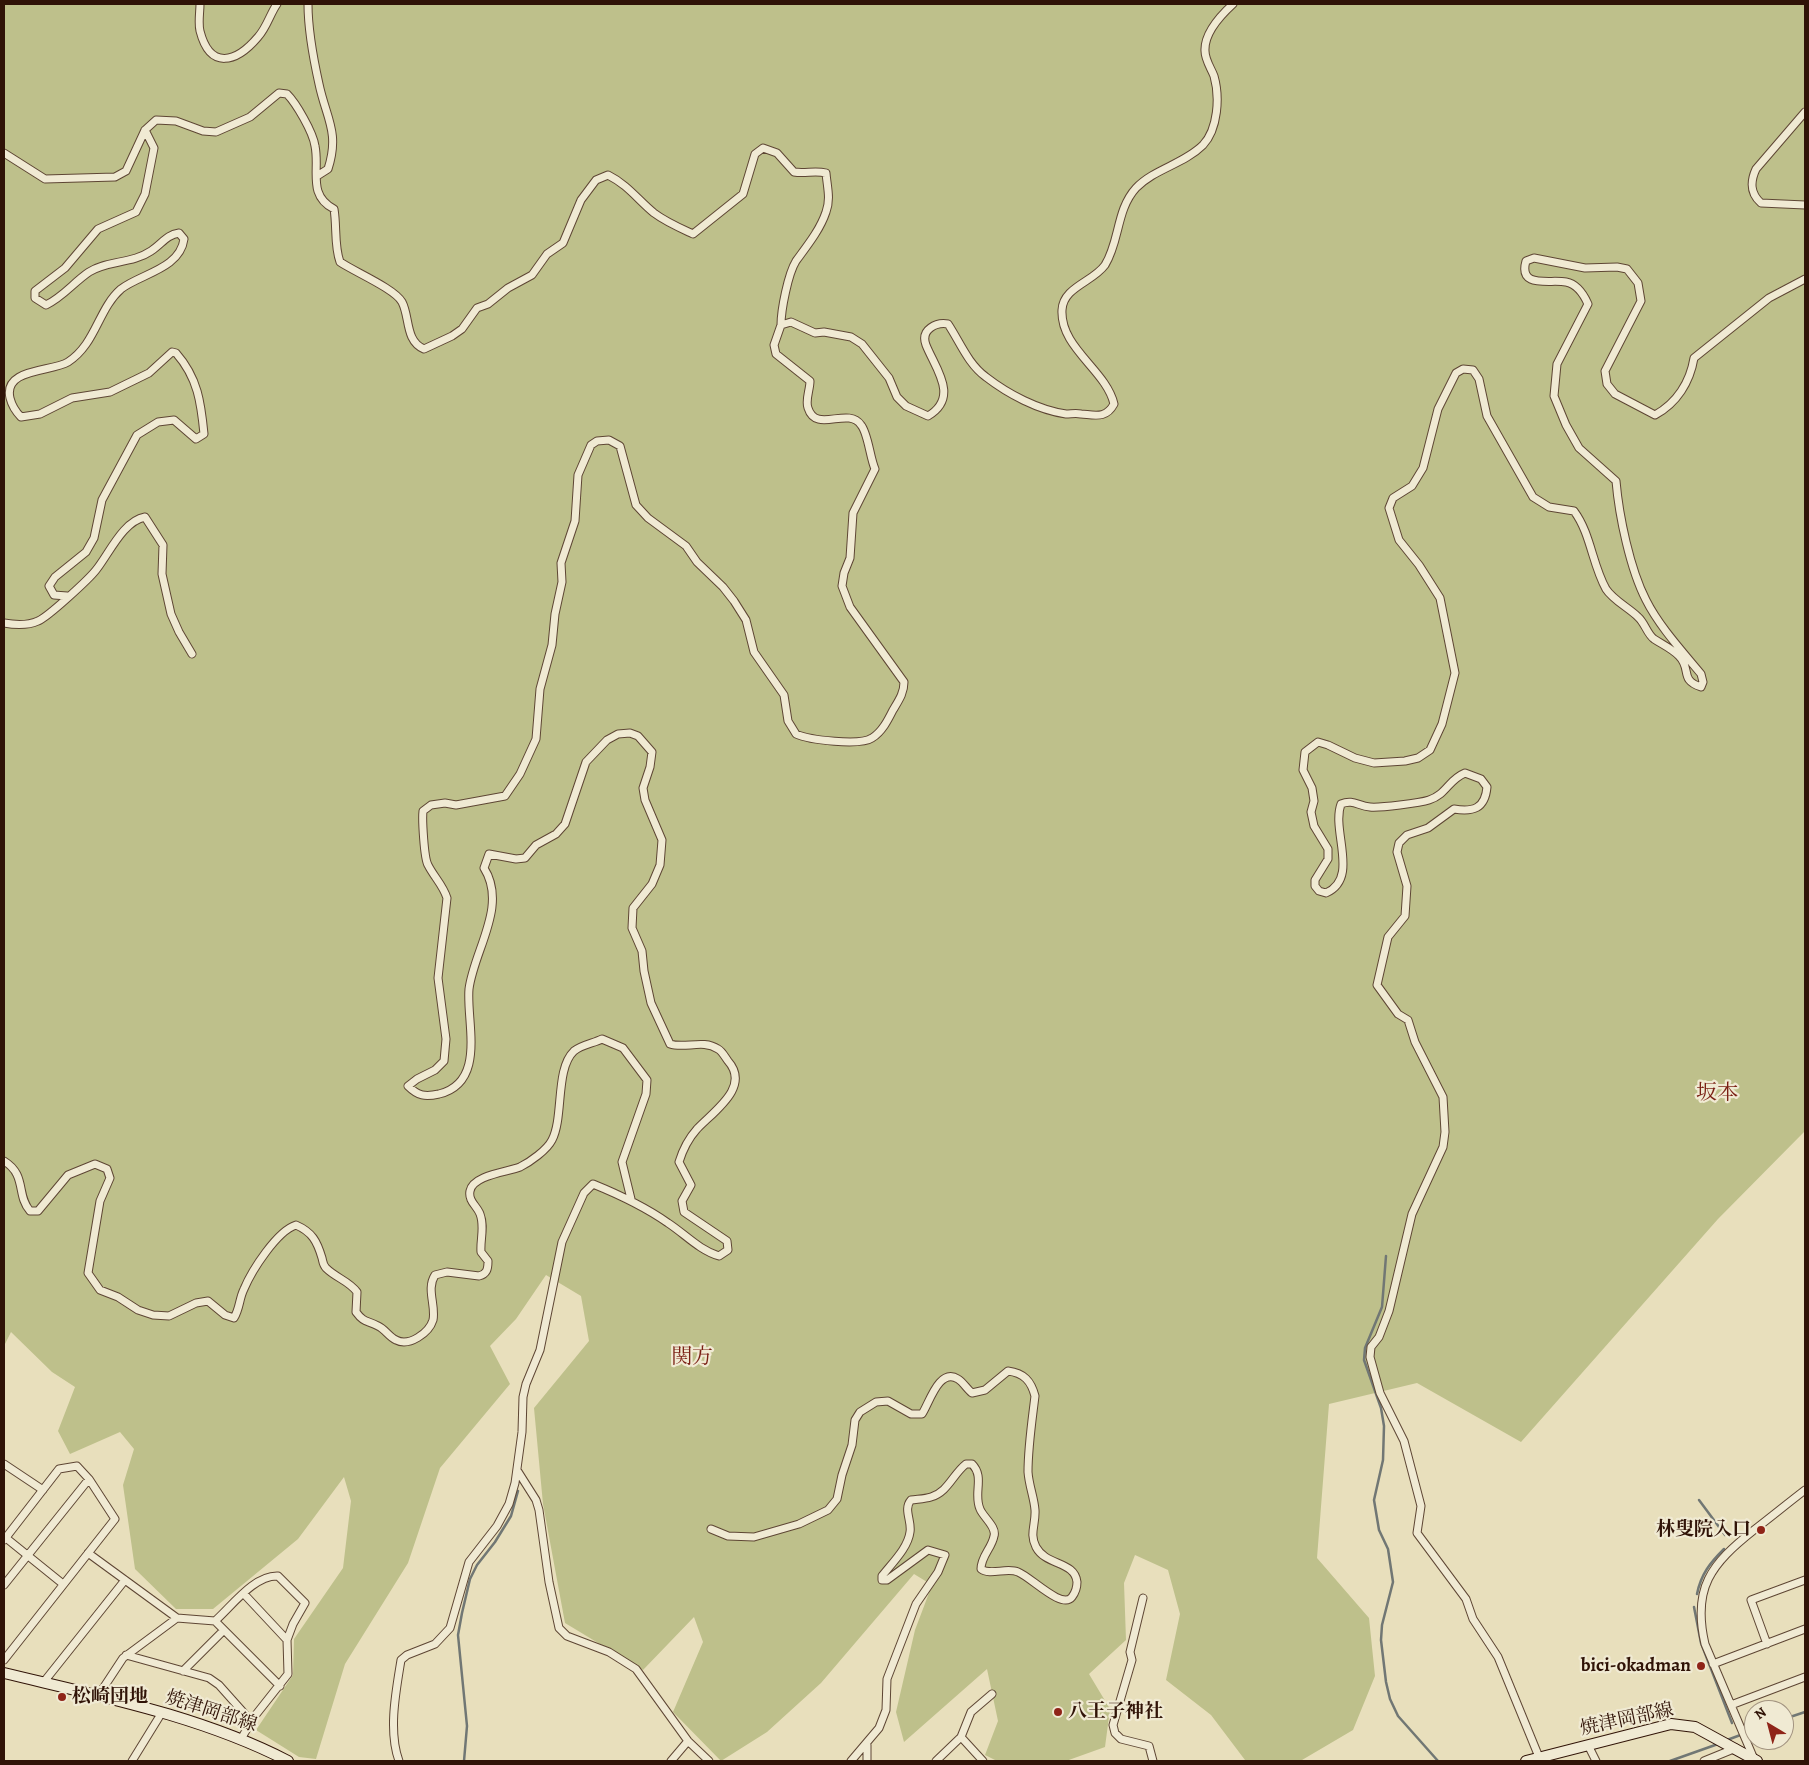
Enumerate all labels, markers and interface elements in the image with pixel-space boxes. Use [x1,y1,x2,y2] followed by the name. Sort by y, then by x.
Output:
[1696,1081,1738,1107] district label: 坂本
[671,1345,713,1371] district label: 関方
[1656,1519,1751,1541] place label: 林叟院入口
[1755,1524,1767,1536] marker: 林叟院入口
[1581,1655,1691,1677] place label: bici-okadman
[1695,1660,1707,1672] marker: bici-okadman
[72,1686,148,1708] place label: 松崎団地
[162,1686,260,1738] street label: 焼津岡部線
[56,1691,68,1703] marker: 松崎団地
[1578,1699,1676,1741] street label: 焼津岡部線
[1744,1700,1794,1750] north arrow
[1068,1701,1163,1723] place label: 八王子神社
[1750,1703,1770,1724] text: N
[1052,1706,1064,1718] marker: 八王子神社

